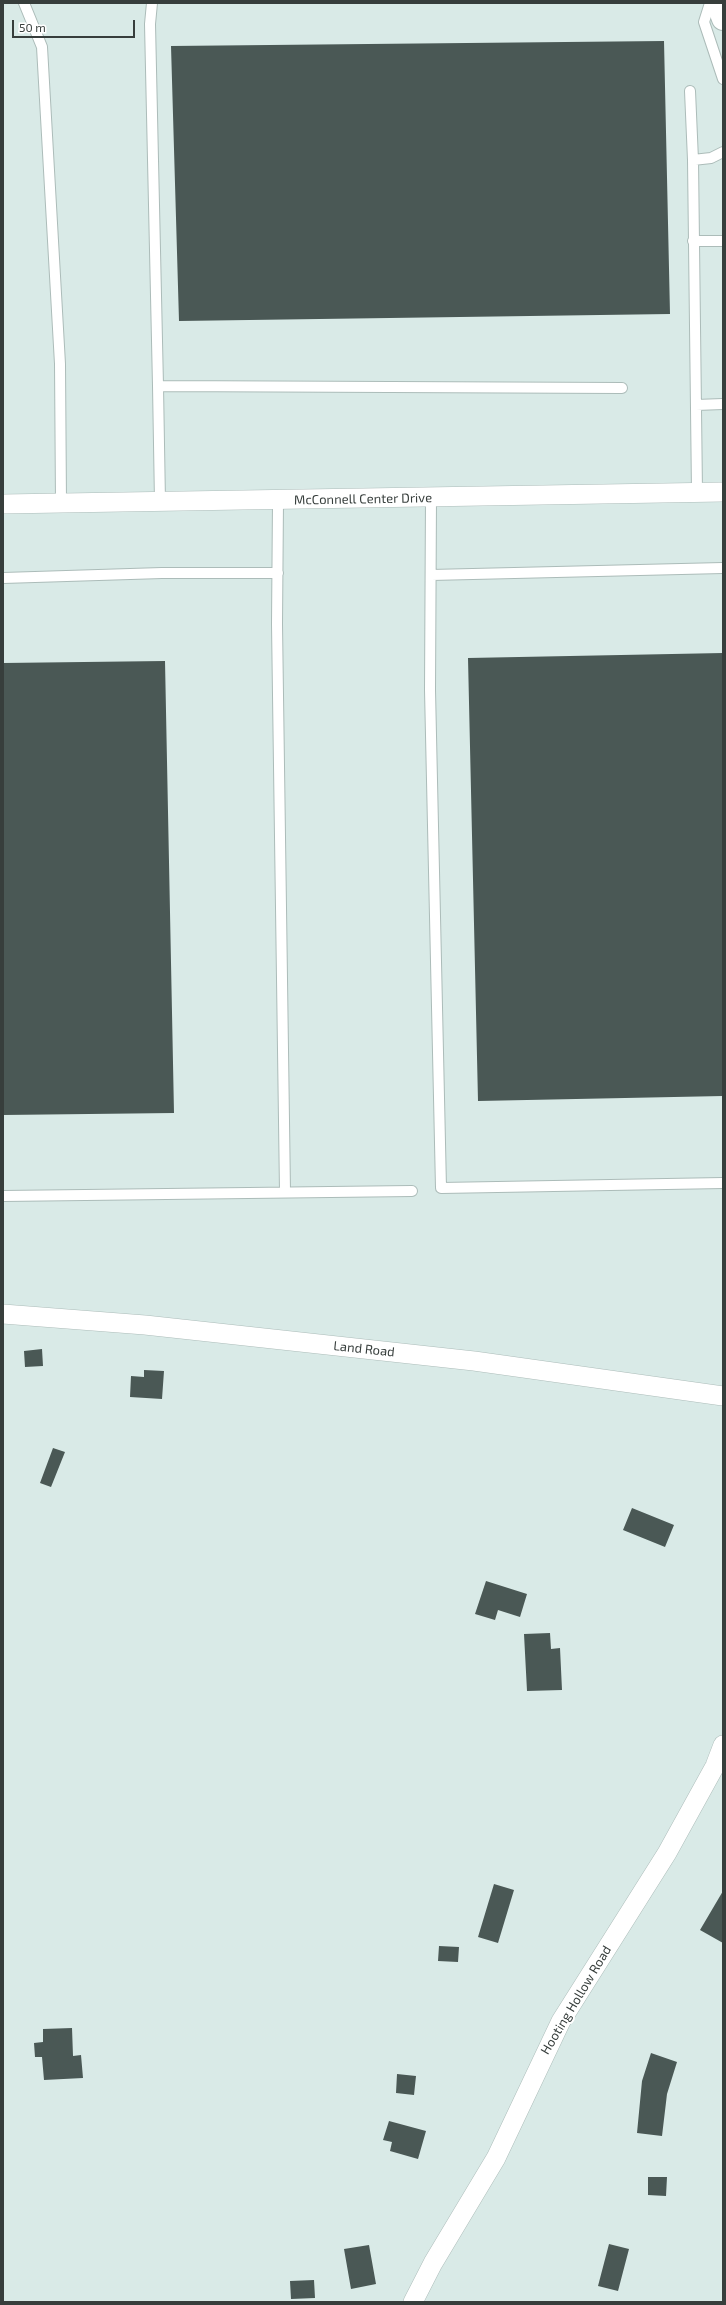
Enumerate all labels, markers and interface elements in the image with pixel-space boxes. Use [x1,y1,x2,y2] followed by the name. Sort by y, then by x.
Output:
[14,12,137,38] scale bar
[19,20,46,34] text: 50 m
[294,490,432,508] street label: McConnell Center Drive
[333,1338,395,1360] street label: Land Road
[537,1943,615,2057] street label: Hooting Hollow Road

